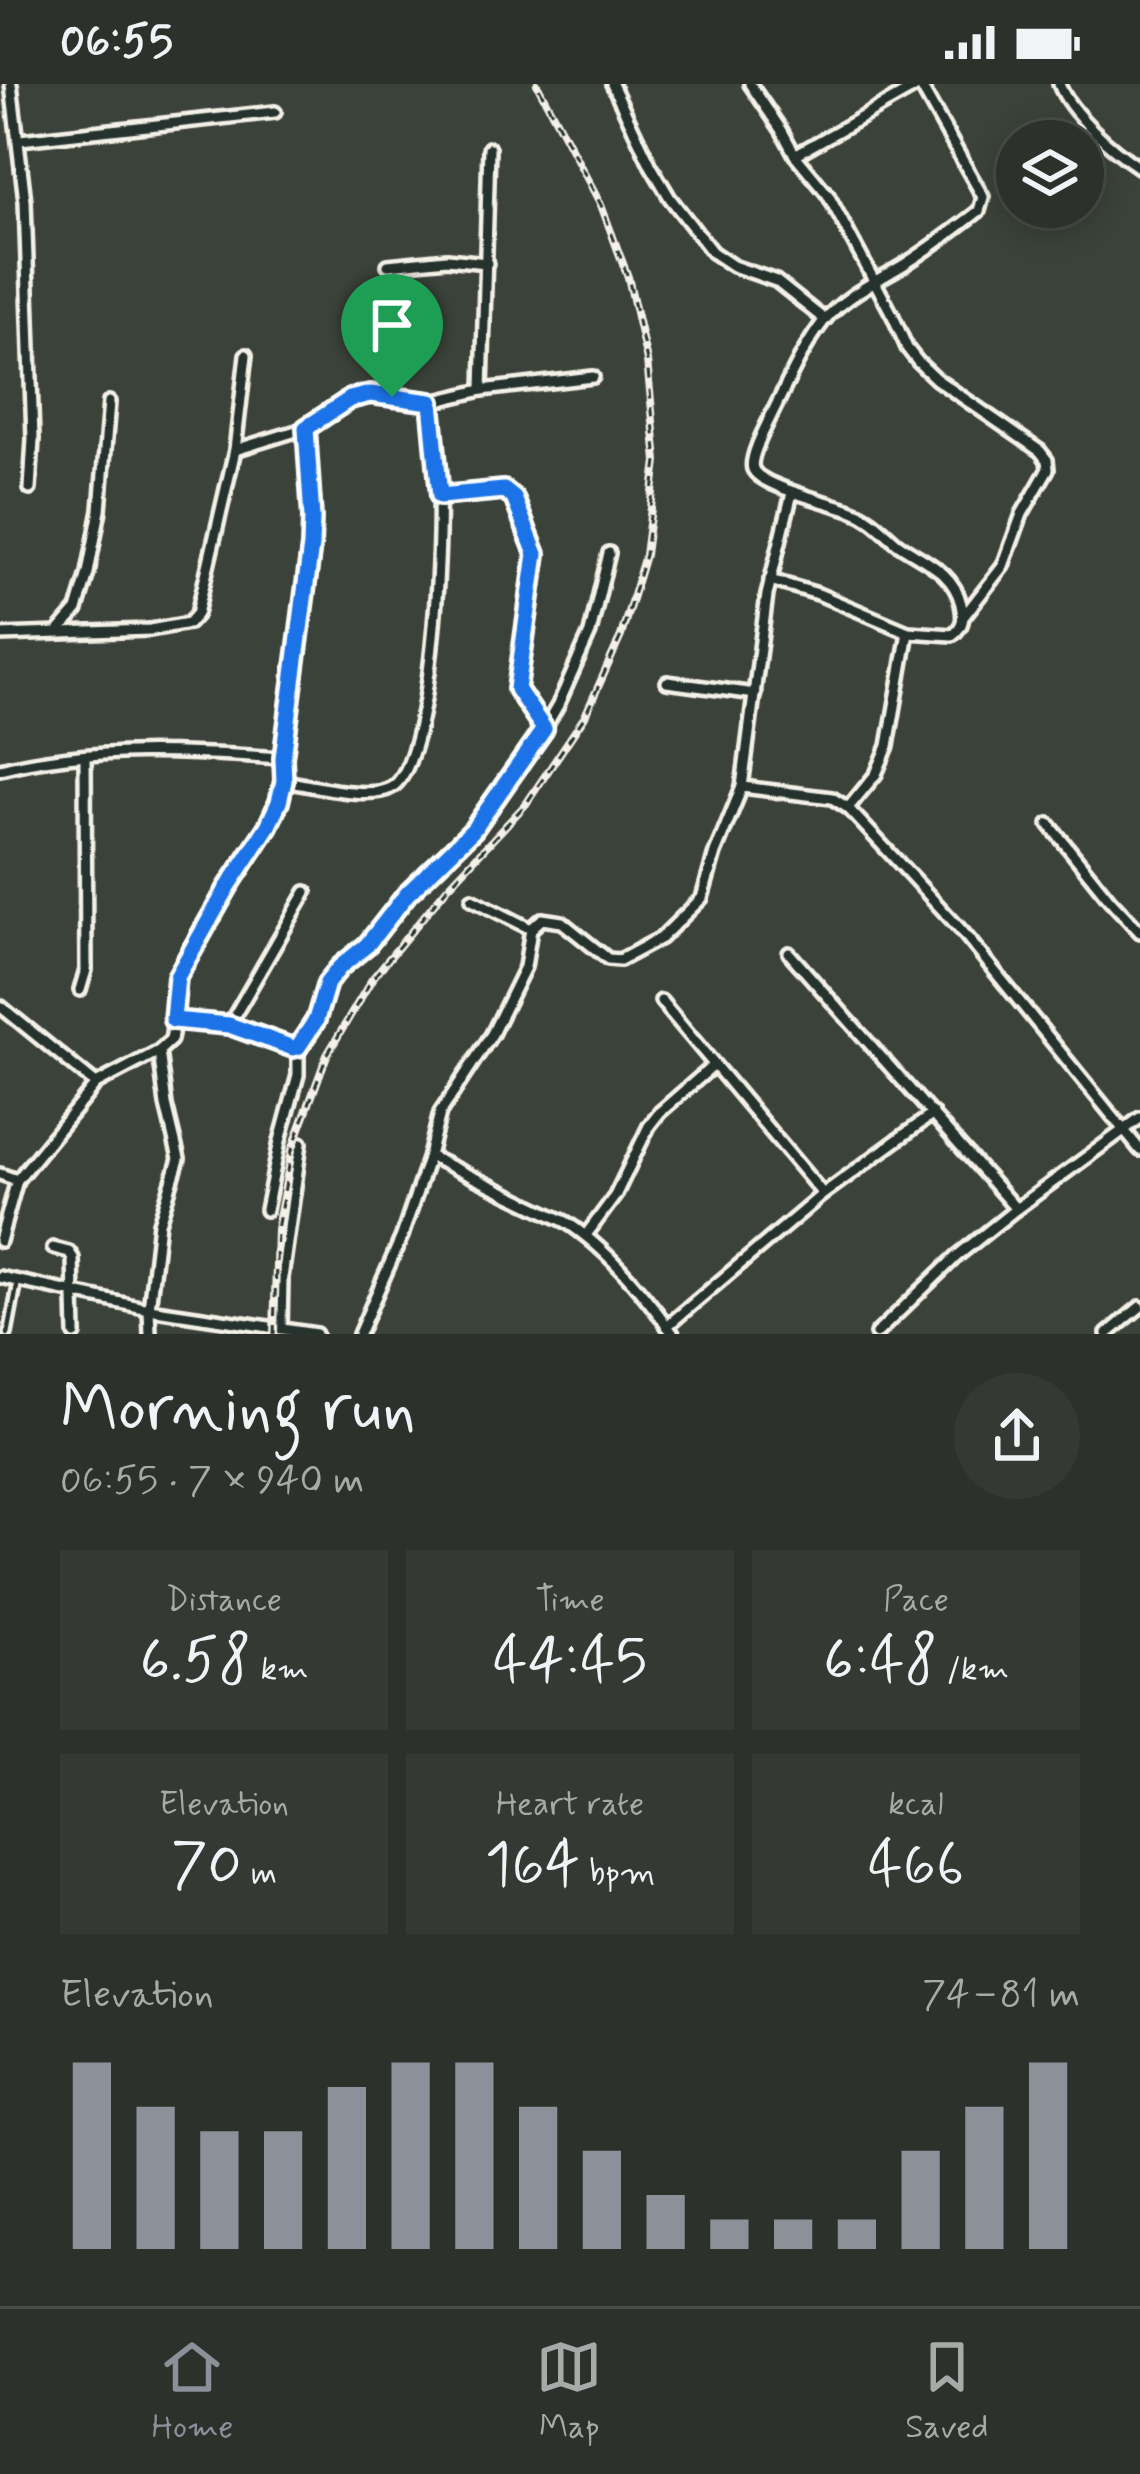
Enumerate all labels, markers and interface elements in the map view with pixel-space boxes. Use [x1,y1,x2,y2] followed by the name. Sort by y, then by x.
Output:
[60,13,173,72] text: 06:55
[996,120,1104,228] map controls
[996,120,1104,228] button: layers
[341,274,443,397] pin
[359,292,425,358] icon: arrive
[60,1368,416,1454] text: Morning run
[954,1373,1080,1499] button: share
[60,1456,364,1507] text: 06:55 · 7 × 940 m
[166,1579,282,1623] text: Distance
[535,1579,605,1623] text: Time
[883,1579,949,1623] text: Pace
[139,1623,252,1702] text: 6.58
[493,1623,647,1702] text: 44:45
[823,1623,938,1702] text: 6:48
[252,1648,309,1692] text: km
[938,1648,1009,1692] text: /km
[159,1783,289,1827] text: Elevation
[496,1783,644,1827] text: Heart rate
[888,1783,944,1827] text: kcal
[171,1827,242,1906] text: 70
[485,1827,580,1906] text: 164
[868,1827,964,1906] text: 466
[242,1852,277,1896] text: m
[580,1852,655,1896] text: bpm
[60,1970,214,2021] text: Elevation
[922,1970,1080,2021] text: 74–81 m
[151,2334,233,2450] tab: Home
[536,2334,602,2450] tab: Map
[905,2334,989,2450] tab: Saved

